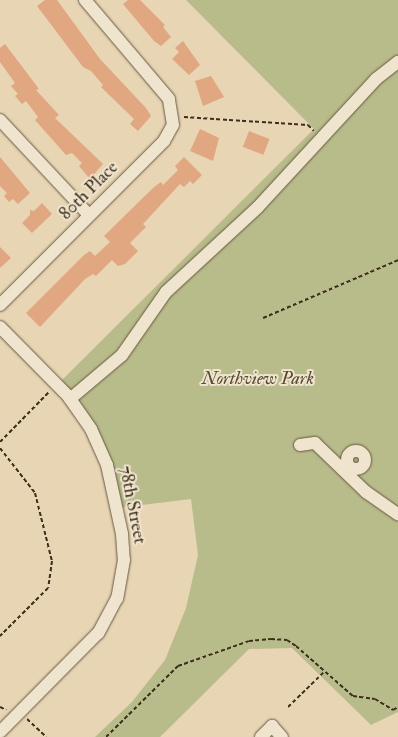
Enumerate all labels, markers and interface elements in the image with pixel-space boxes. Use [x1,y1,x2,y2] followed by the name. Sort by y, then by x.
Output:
[55,157,123,225] street label: 80th Place
[202,368,314,390] park label: Northview Park
[114,464,150,546] street label: 78th Street

